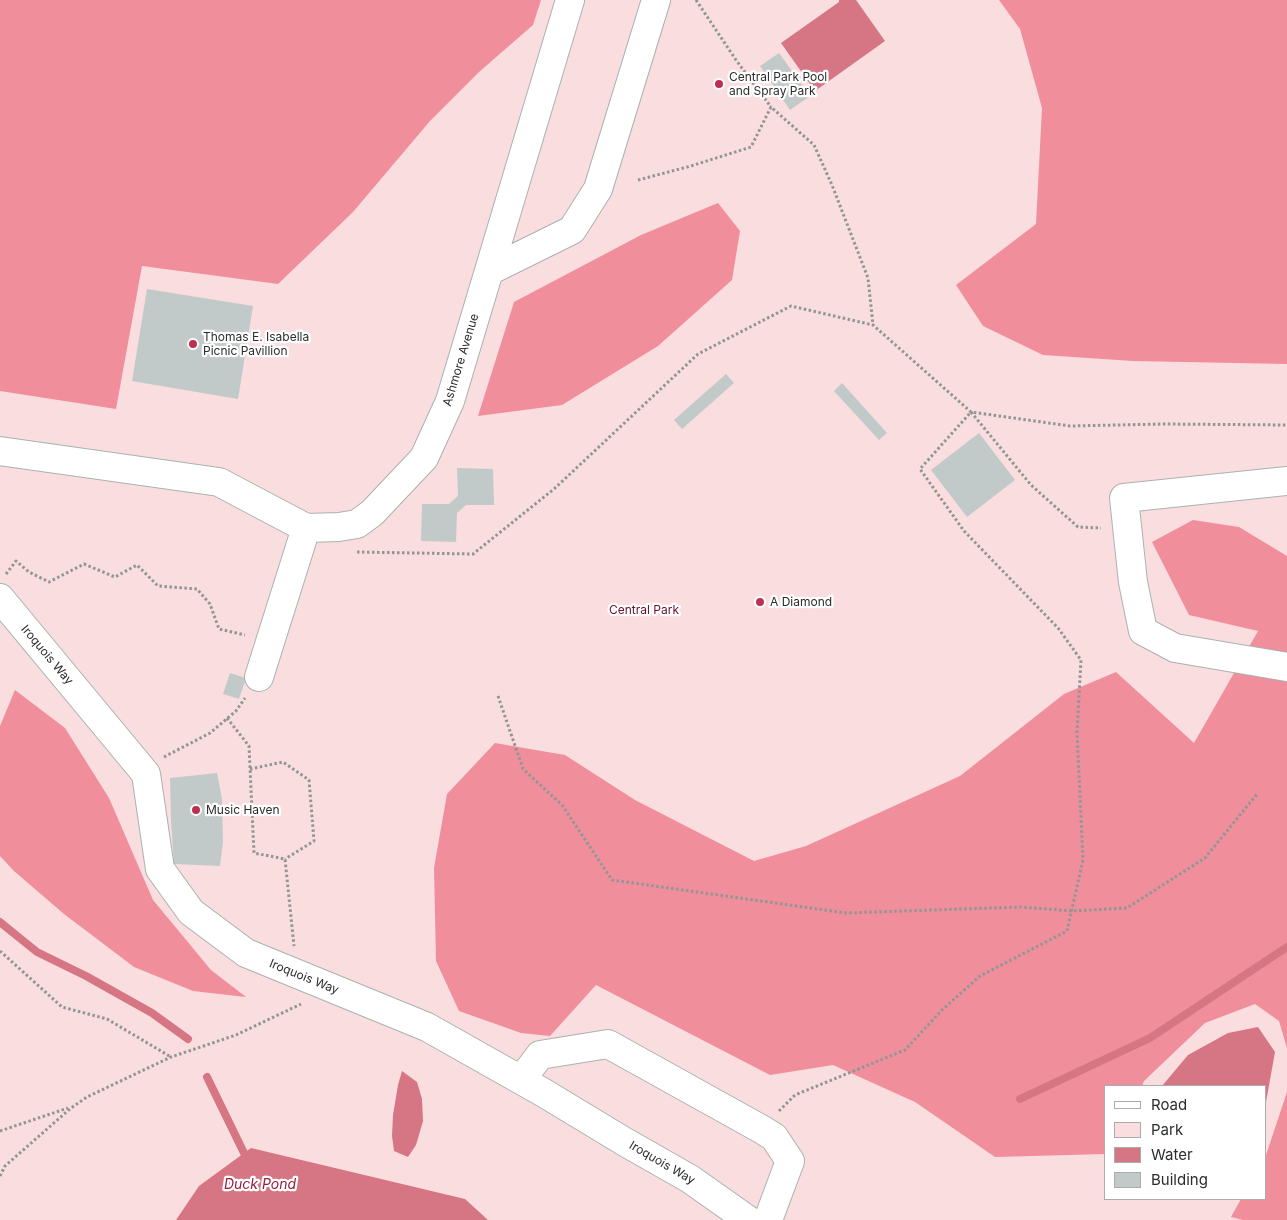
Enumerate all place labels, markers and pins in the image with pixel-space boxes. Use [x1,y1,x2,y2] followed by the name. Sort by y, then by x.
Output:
[729,70,827,98] place label: Central Park Pool and Spray Park
[713,78,725,90] marker: Central Park Pool and Spray Park
[203,330,309,358] place label: Thomas E. Isabella Picnic Pavillion
[187,338,199,350] marker: Thomas E. Isabella Picnic Pavillion
[770,595,832,609] place label: A Diamond
[754,596,766,608] marker: A Diamond
[206,803,279,817] place label: Music Haven
[190,804,202,816] marker: Music Haven

